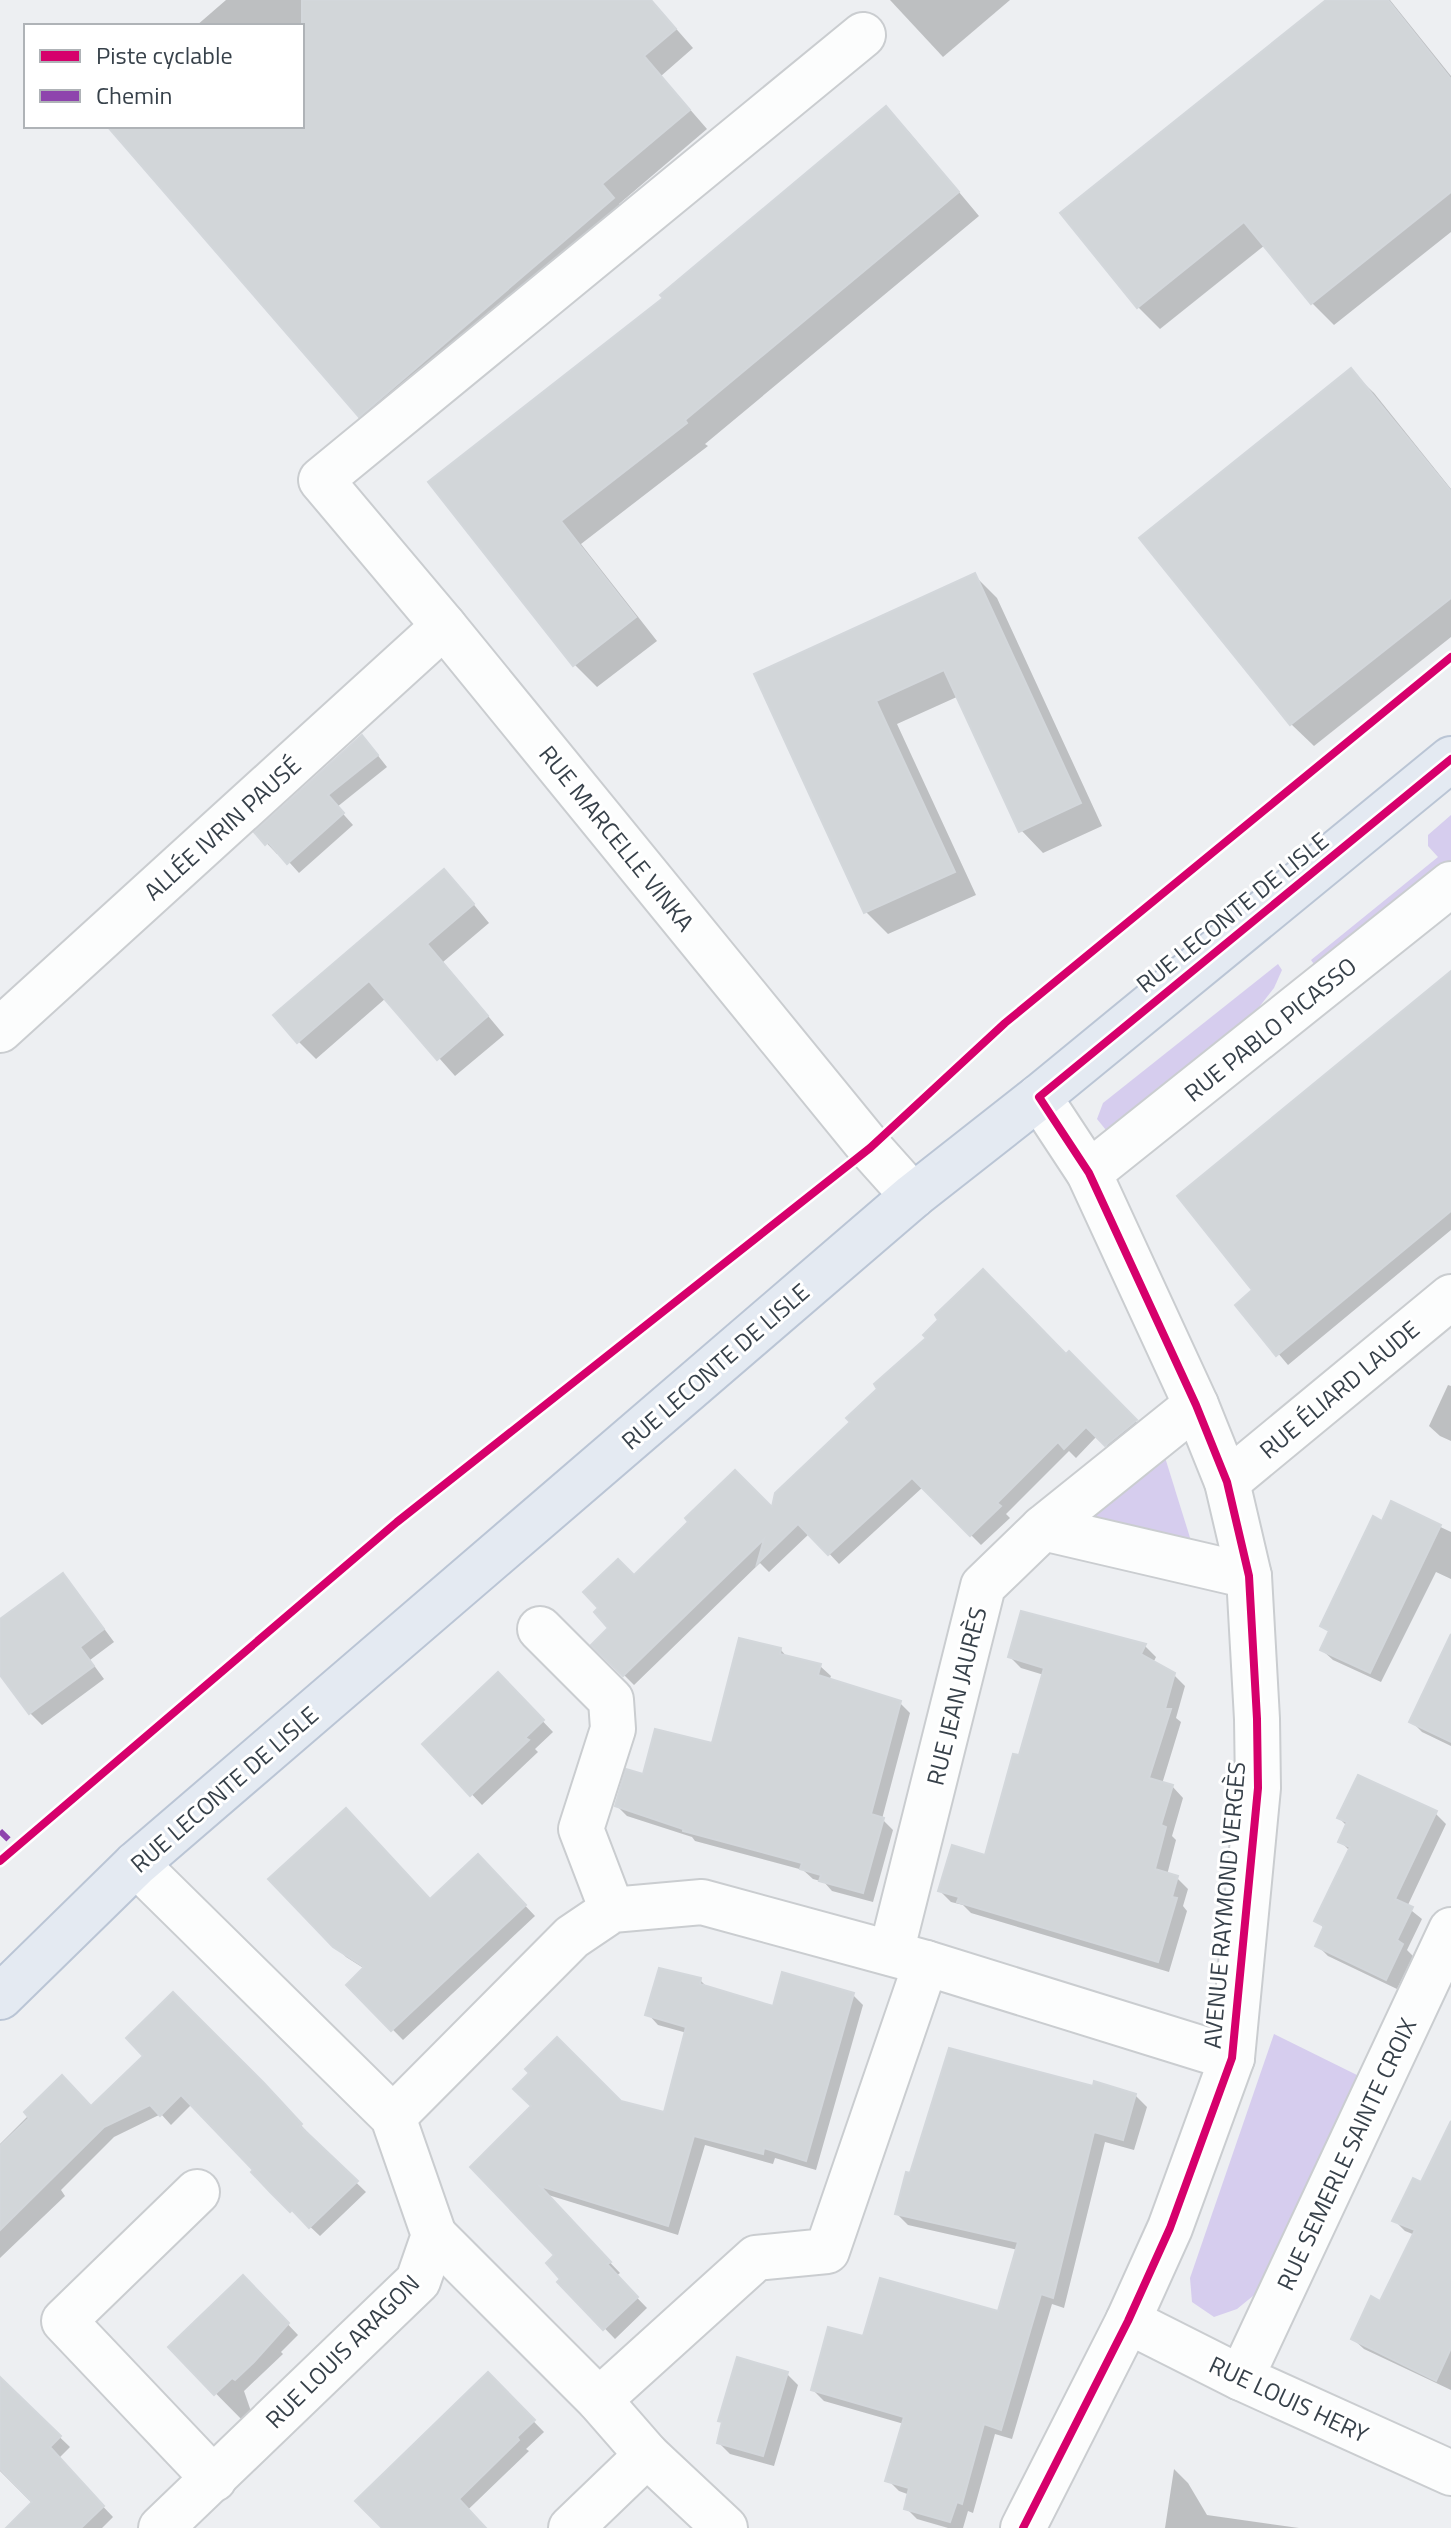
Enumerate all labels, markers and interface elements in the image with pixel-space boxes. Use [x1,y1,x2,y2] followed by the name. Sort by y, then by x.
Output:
[24,24,304,128] legend
[96,37,233,73] text: Piste cyclable
[96,77,172,113] text: Chemin
[531,737,703,939] street label: RUE MARCELLE VINKA
[135,748,309,908] street label: ALLÉE IVRIN PAUSÉ
[1128,823,1336,1001] street label: RUE LECONTE DE LISLE
[1176,948,1364,1110] street label: RUE PABLO PICASSO
[613,1274,817,1458] street label: RUE LECONTE DE LISLE
[1251,1311,1427,1467] street label: RUE ÉLIARD LAUDE
[916,1603,996,1789] street label: RUE JEAN JAURÈS
[122,1697,326,1881] street label: RUE LECONTE DE LISLE
[1194,1760,1254,2050] street label: AVENUE RAYMOND VERGÈS
[1267,2012,1425,2296] street label: RUE SEMERLE SAINTE CROIX
[257,2266,427,2436] street label: RUE LOUIS ARAGON
[1203,2346,1375,2452] street label: RUE LOUIS HERY

